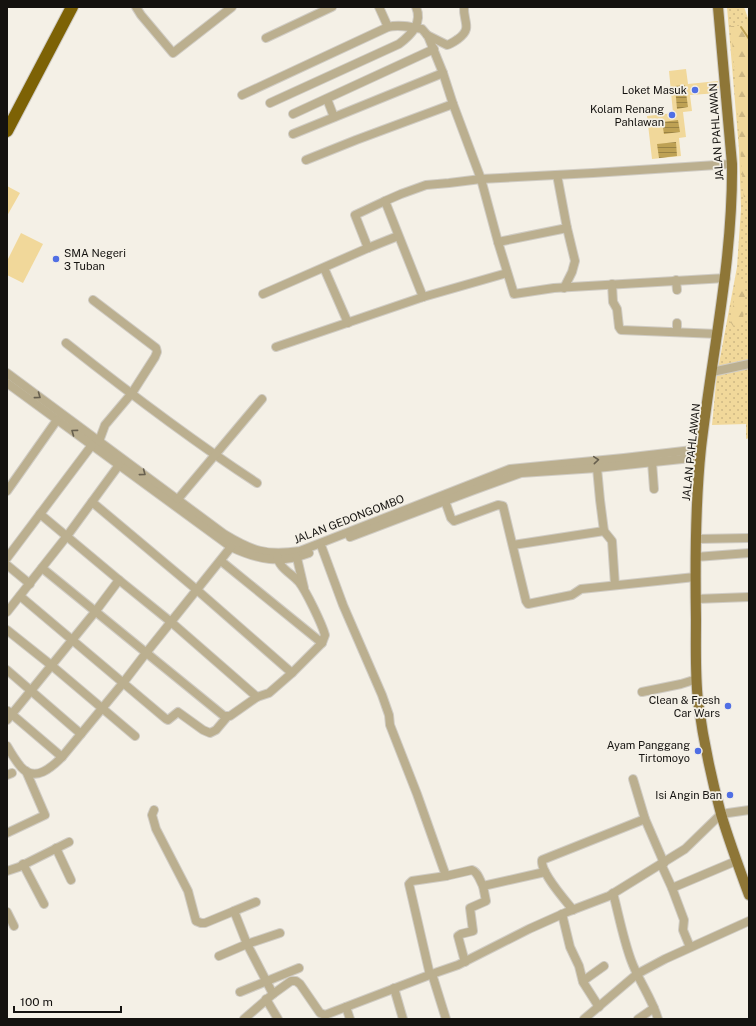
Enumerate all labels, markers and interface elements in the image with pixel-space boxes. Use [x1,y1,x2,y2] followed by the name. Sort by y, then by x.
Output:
[707,83,725,181] street label: JALAN PAHLAWAN
[622,84,687,96] place label: Loket Masuk
[690,85,700,95] marker: Loket Masuk
[590,103,664,128] place label: Kolam Renang Pahlawan
[667,110,677,120] marker: Kolam Renang Pahlawan
[64,247,126,272] place label: SMA Negeri 3 Tuban
[51,254,61,264] marker: SMA Negeri 3 Tuban
[34,391,41,398] one-way arrow
[680,403,702,501] street label: JALAN PAHLAWAN
[71,430,78,437] one-way arrow
[593,456,599,465] one-way arrow
[138,468,145,475] one-way arrow
[292,492,406,546] street label: JALAN GEDONGOMBO
[649,694,720,719] place label: Clean & Fresh Car Wars
[723,701,733,711] marker: Clean & Fresh Car Wars
[607,739,690,764] place label: Ayam Panggang Tirtomoyo
[693,746,703,756] marker: Ayam Panggang Tirtomoyo
[655,789,722,801] place label: Isi Angin Ban
[725,790,735,800] marker: Isi Angin Ban
[14,988,121,1014] scale bar
[20,995,53,1009] text: 100 m

